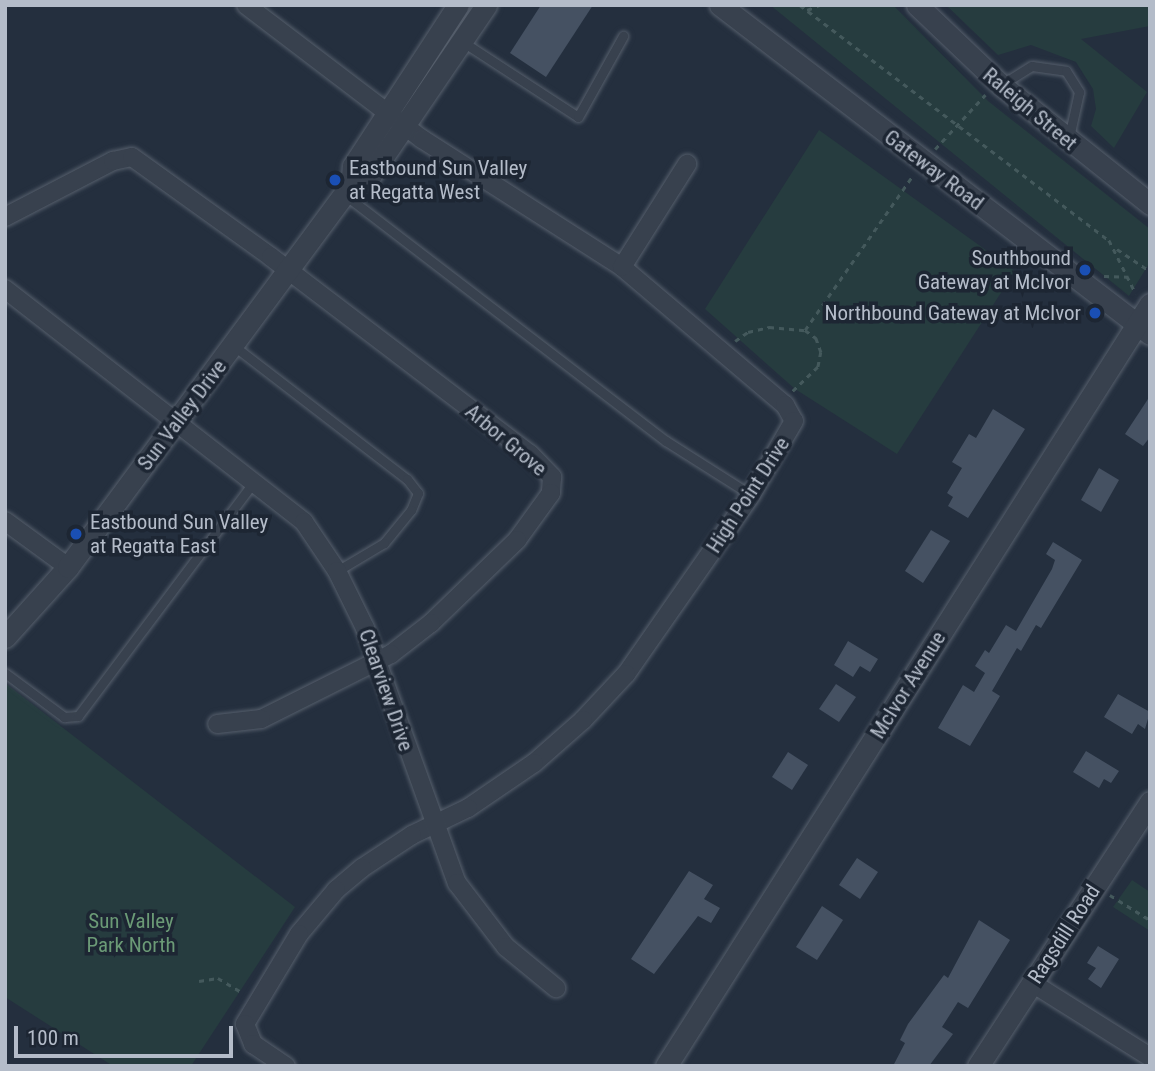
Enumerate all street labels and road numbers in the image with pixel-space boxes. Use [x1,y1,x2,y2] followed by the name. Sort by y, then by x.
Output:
[978,62,1082,156] street label: Raleigh Street
[879,124,989,216] street label: Gateway Road
[132,355,232,475] street label: Sun Valley Drive
[460,399,552,481] street label: Arbor Grove
[701,432,795,558] street label: High Point Drive
[353,626,419,754] street label: Clearview Drive
[865,627,951,743] street label: McIvor Avenue
[1023,880,1105,988] street label: Ragsdill Road

